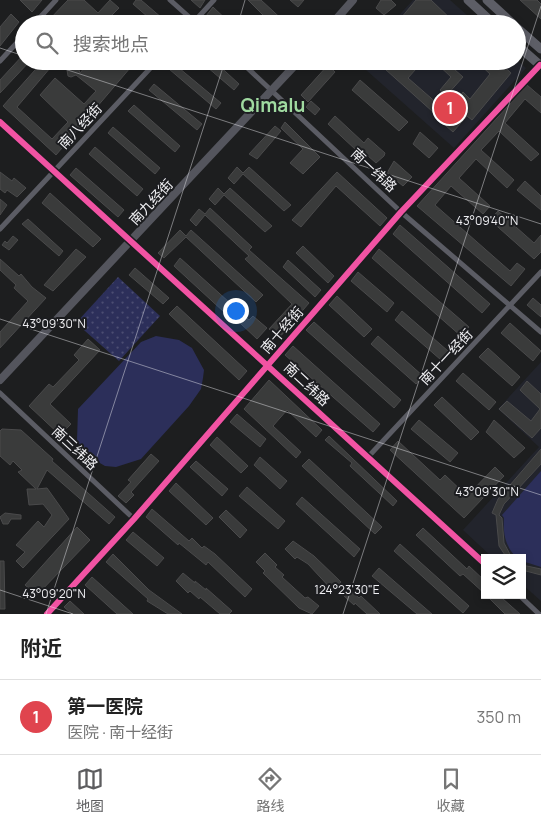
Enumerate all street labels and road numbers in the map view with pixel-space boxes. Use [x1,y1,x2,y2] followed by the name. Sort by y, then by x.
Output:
[54,99,106,153] street label: 南八经街
[347,144,401,196] street label: 南一纬路
[125,175,177,229] street label: 南九经街
[256,302,307,357] street label: 南十经街
[415,325,476,389] street label: 南十一经街
[280,358,334,410] street label: 南二纬路
[48,422,102,474] street label: 南三纬路

